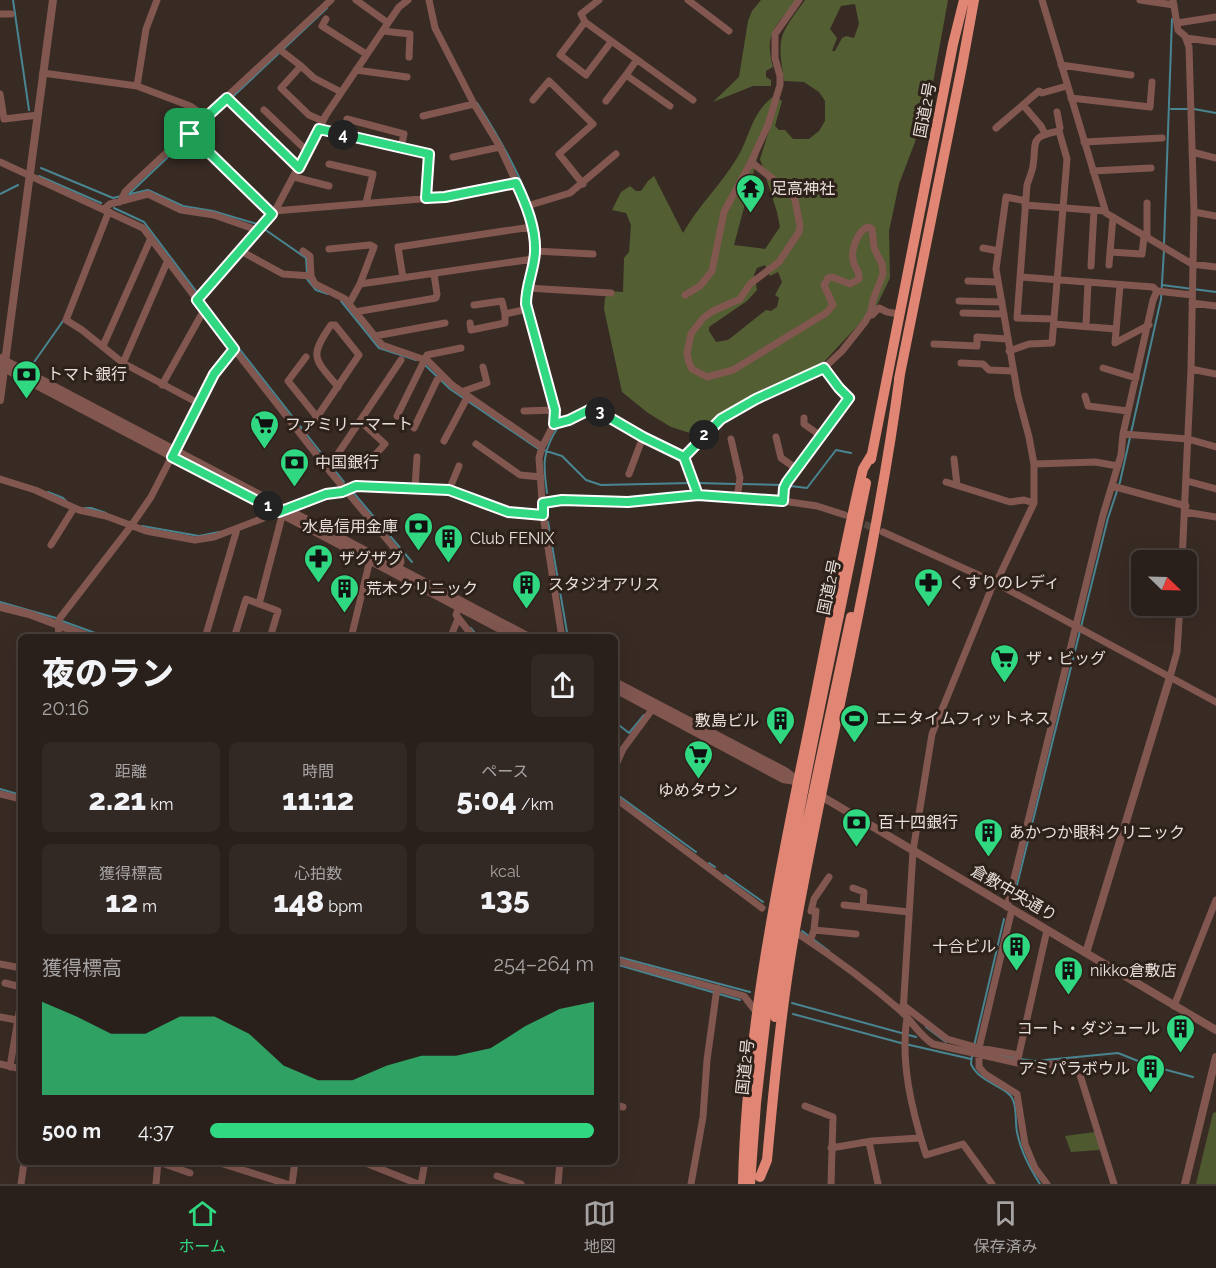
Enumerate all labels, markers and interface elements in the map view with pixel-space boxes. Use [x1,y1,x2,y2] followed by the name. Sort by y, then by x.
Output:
[910,81,940,139] street label: 国道2号
[164,108,215,159] pin
[173,117,206,150] icon: arrive
[328,120,358,150] pin: 4
[338,125,348,144] text: 4
[734,172,766,214] temple icon: 足高神社
[771,179,835,198] place label: 足高神社
[10,358,42,400] bank icon: トマト銀行
[47,365,127,384] place label: トマト銀行
[585,397,615,427] pin: 3
[596,402,604,421] text: 3
[248,408,280,450] supermarket icon: ファミリーマート
[285,415,413,434] place label: ファミリーマート
[689,420,719,450] pin: 2
[699,425,709,444] text: 2
[278,446,310,488] bank icon: 中国銀行
[315,453,379,472] place label: 中国銀行
[253,491,283,521] pin: 1
[264,496,272,515] text: 1
[403,510,435,552] bank icon: 水島信用金庫
[302,517,398,536] place label: 水島信用金庫
[433,522,465,564] building icon: Club FENIX
[470,529,555,548] place label: Club FENIX
[302,542,334,584] pharmacy icon: ザグザグ
[339,549,403,568] place label: ザグザグ
[1131,550,1197,616] north arrow
[1131,550,1197,616] map controls
[814,557,844,617] street label: 国道2号
[912,566,944,608] pharmacy icon: くすりのレディ
[511,568,543,610] building icon: スタジオアリス
[329,572,361,614] building icon: 荒木クリニック
[949,573,1060,592] place label: くすりのレディ
[548,575,660,594] place label: スタジオアリス
[366,579,478,598] place label: 荒木クリニック
[989,642,1021,684] supermarket icon: ザ・ビッグ
[1026,649,1106,668] place label: ザ・ビッグ
[42,654,174,693] text: 夜のラン
[531,654,594,717] button: share
[42,696,89,720] text: 20:16
[839,702,871,744] sports icon: エニタイムフィットネス
[764,704,796,746] building icon: 敷島ビル
[876,709,1050,728] place label: エニタイムフィットネス
[695,711,759,730] place label: 敷島ビル
[682,738,714,780] supermarket icon: ゆめタウン
[115,762,147,781] text: 距離
[302,762,334,781] text: 時間
[481,762,529,781] text: ペース
[658,781,738,800] place label: ゆめタウン
[89,782,146,817] text: 2.21
[282,782,354,817] text: 11:12
[456,782,517,817] text: 5:04
[146,795,173,814] text: km
[517,795,554,814] text: /km
[841,806,873,848] bank icon: 百十四銀行
[878,813,958,832] place label: 百十四銀行
[972,816,1004,858] building icon: あかつか眼科クリニック
[1009,823,1185,842] place label: あかつか眼科クリニック
[968,861,1060,925] street label: 倉敷中央通り
[490,862,520,881] text: kcal
[99,864,163,883] text: 獲得標高
[294,864,342,883] text: 心拍数
[480,881,530,916] text: 135
[105,884,138,919] text: 12
[273,884,324,919] text: 148
[138,897,157,916] text: m
[324,897,363,916] text: bpm
[1001,930,1033,972] building icon: 十合ビル
[932,937,996,956] place label: 十合ビル
[494,952,594,976] text: 254–264 m
[1053,954,1085,996] building icon: nikko倉敷店
[42,956,122,980] text: 獲得標高
[1090,961,1177,980] place label: nikko倉敷店
[1165,1012,1197,1054] building icon: コート・ダジュール
[1017,1019,1160,1038] place label: コート・ダジュール
[733,1038,757,1096] street label: 国道2号
[1135,1052,1167,1094] building icon: アミパラボウル
[1018,1059,1130,1078] place label: アミパラボウル
[42,1119,101,1143] text: 500 m
[138,1119,174,1143] text: 4:37
[179,1197,226,1257] tab: ホーム
[583,1197,616,1257] tab: 地図
[973,1197,1037,1257] tab: 保存済み

